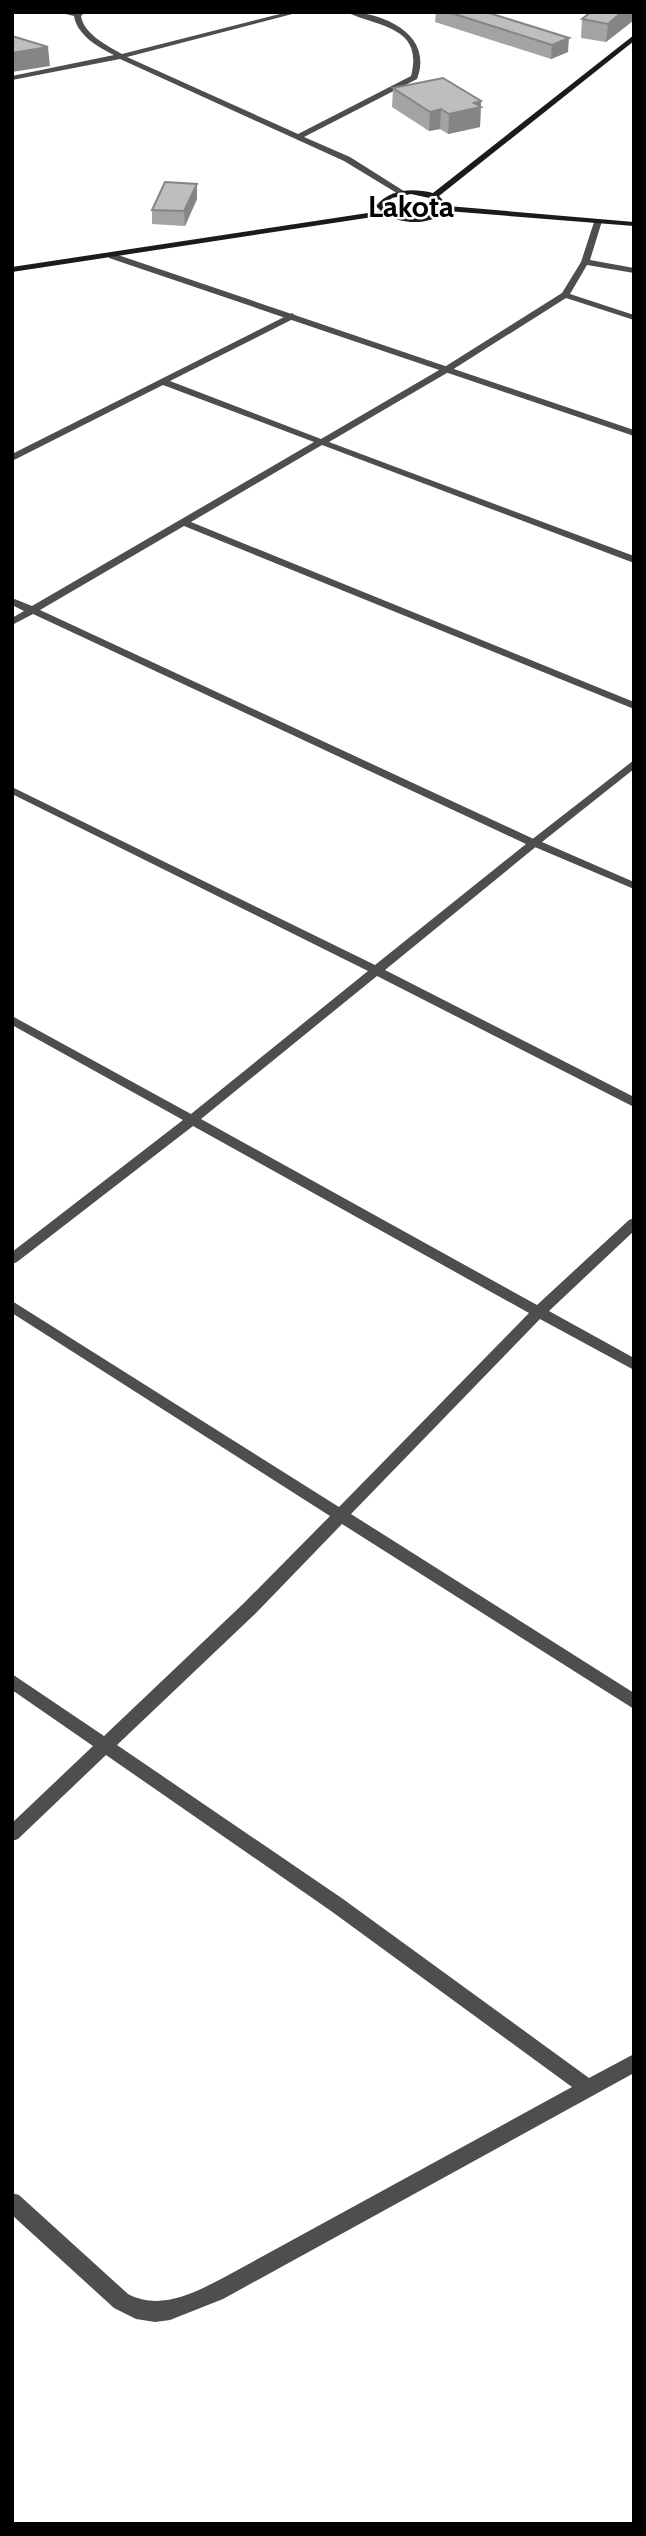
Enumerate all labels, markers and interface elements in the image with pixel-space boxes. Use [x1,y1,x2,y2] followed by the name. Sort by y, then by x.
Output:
[368,188,454,225] district label: Lakota

